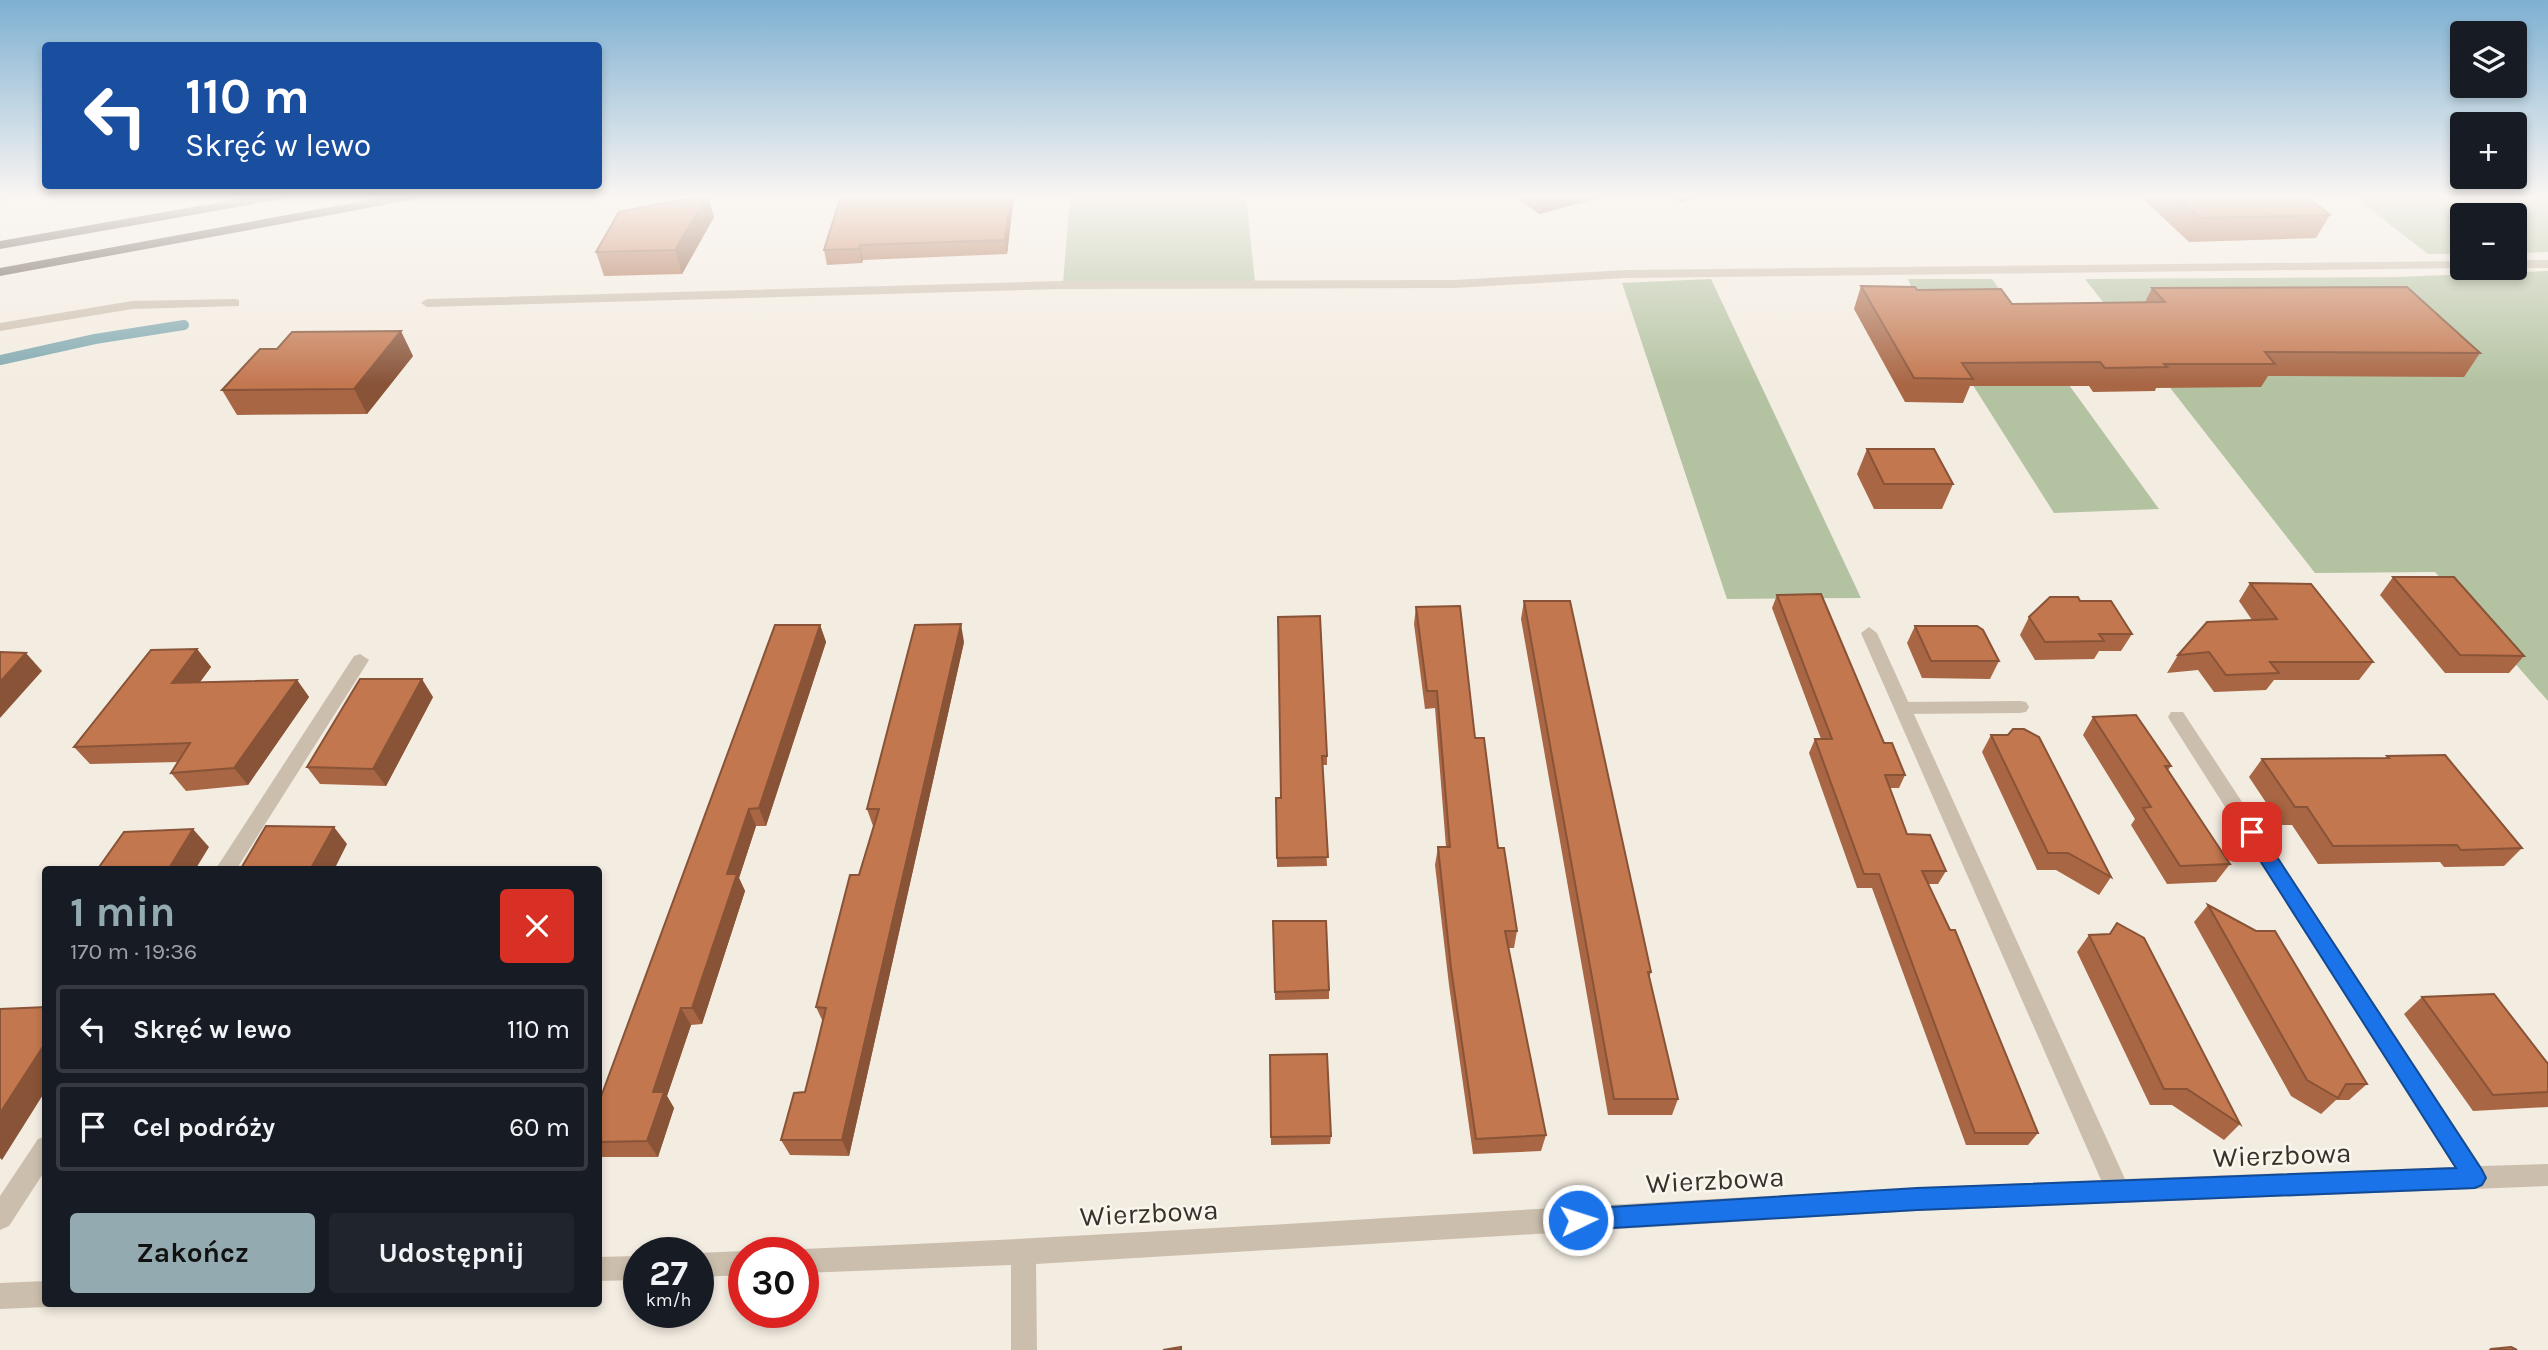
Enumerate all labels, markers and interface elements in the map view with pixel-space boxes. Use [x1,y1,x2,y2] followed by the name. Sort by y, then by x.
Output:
[2450,21,2527,280] map controls
[2450,21,2527,98] button: layers
[185,68,310,125] text: 110 m
[70,70,161,161] icon: left
[2450,112,2527,189] button: +
[185,127,371,164] text: Skręć w lewo
[2450,203,2527,280] button: −
[2222,802,2282,862] pin
[2233,813,2271,851] icon: arrive
[70,887,175,937] text: 1 min
[500,889,574,963] button: close
[70,938,197,965] text: 170 m · 19:36
[74,1010,112,1048] icon: left
[133,1014,292,1045] text: Skręć w lewo
[507,1014,570,1045] text: 110 m
[74,1108,112,1146] icon: arrive
[133,1112,275,1143] text: Cel podróży
[509,1112,570,1143] text: 60 m
[2212,1136,2352,1174] street label: Wierzbowa
[1645,1160,1785,1200] street label: Wierzbowa
[1541,1183,1615,1257] position arrow
[1079,1193,1219,1233] street label: Wierzbowa
[70,1213,315,1293] button: Zakończ
[329,1213,574,1293] button: Udostępnij
[728,1237,819,1328] speed limit sign: 30
[649,1253,688,1294] text: 27
[646,1289,691,1311] text: km/h

